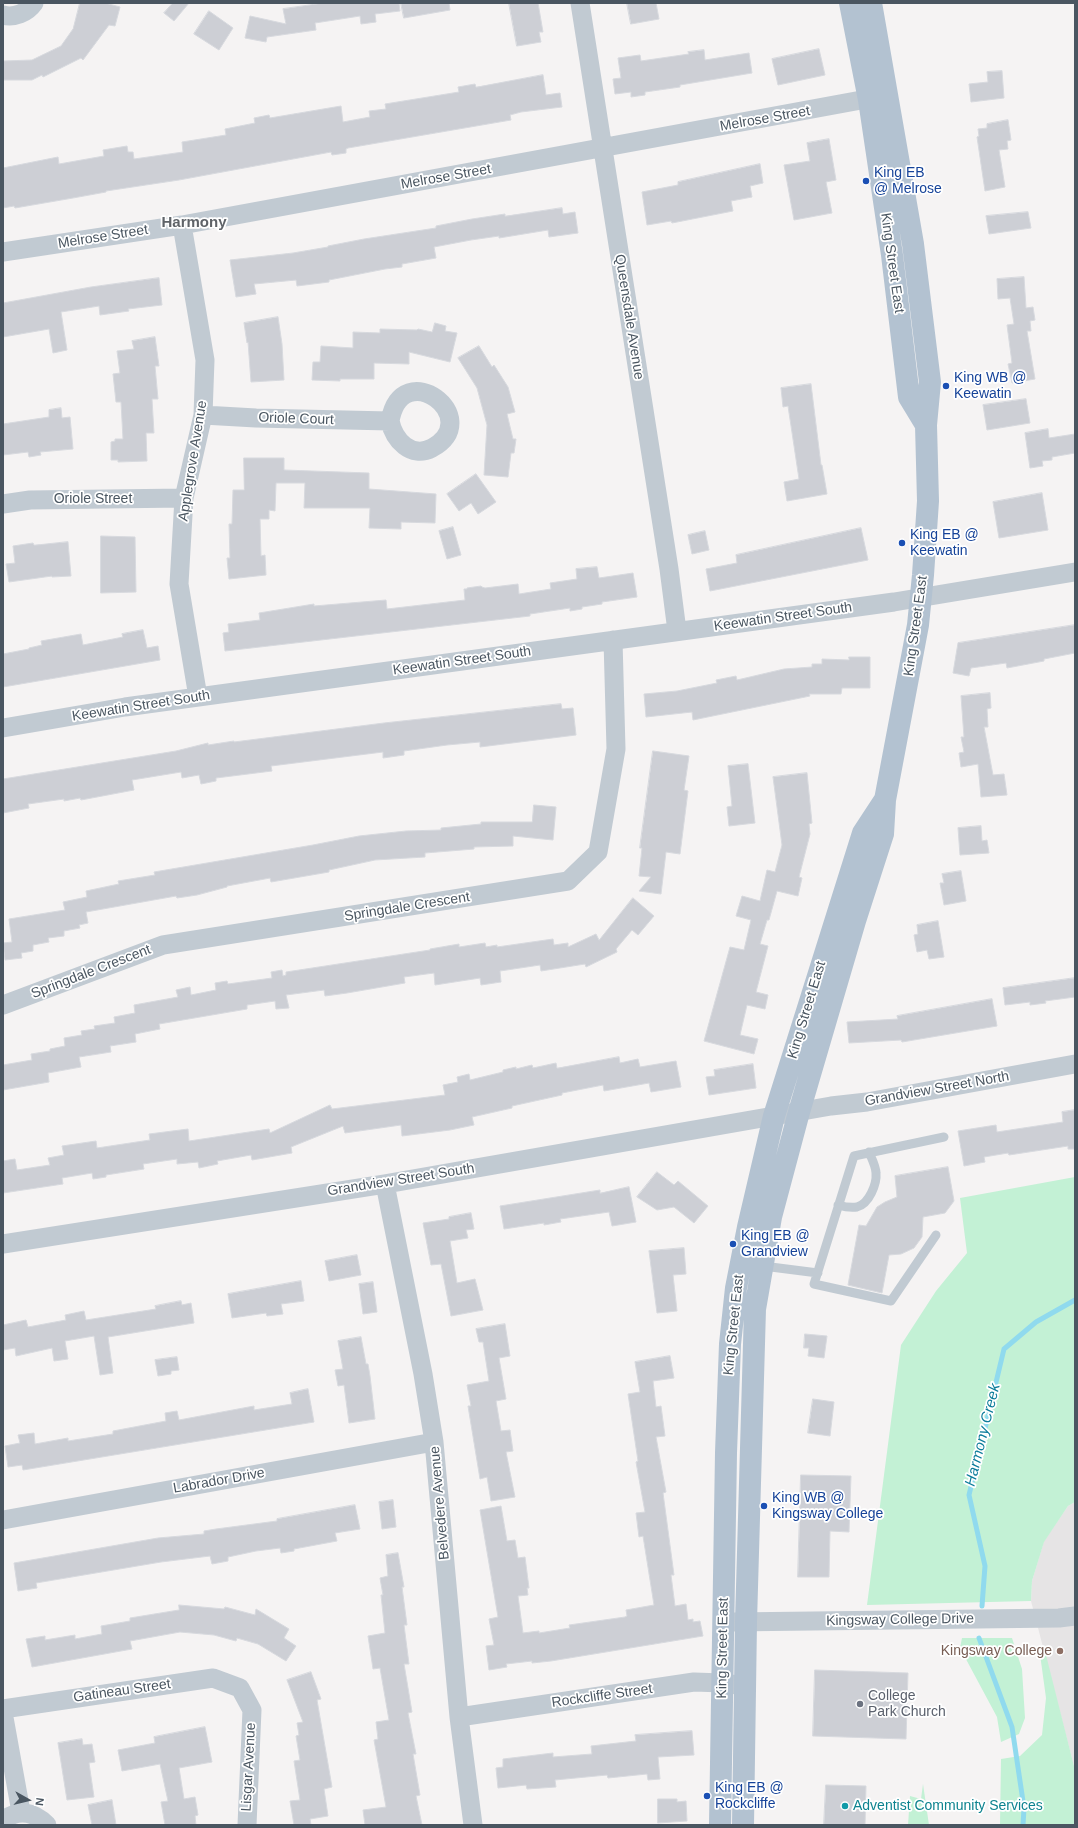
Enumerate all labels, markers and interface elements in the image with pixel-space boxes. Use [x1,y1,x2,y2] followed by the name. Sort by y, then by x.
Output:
[719,103,811,135] street label: Melrose Street
[400,161,492,193] street label: Melrose Street
[874,165,942,198] place label: King EB @ Melrose
[861,176,871,186] marker: King EB @ Melrose
[877,212,907,314] street label: King Street East
[161,214,227,232] district label: Harmony
[57,222,149,252] street label: Melrose Street
[611,253,647,381] street label: Queensdale Avenue
[954,370,1027,402] place label: King WB @ Keewatin
[941,381,951,391] marker: King WB @ Keewatin
[175,399,211,523] street label: Applegrove Avenue
[258,409,334,429] street label: Oriole Court
[54,491,132,507] street label: Oriole Street
[910,527,979,560] place label: King EB @ Keewatin
[897,538,907,548] marker: King EB @ Keewatin
[901,575,931,677] street label: King Street East
[713,599,853,635] street label: Keewatin Street South
[392,643,532,679] street label: Keewatin Street South
[71,687,211,725] street label: Keewatin Street South
[343,889,471,925] street label: Springdale Crescent
[29,941,153,1003] street label: Springdale Crescent
[784,959,830,1061] street label: King Street East
[864,1068,1010,1110] street label: Grandview Street North
[326,1160,476,1200] street label: Grandview Street South
[741,1228,810,1260] place label: King EB @ Grandview
[728,1239,738,1249] marker: King EB @ Grandview
[720,1274,748,1376] street label: King Street East
[962,1382,1004,1488] water label: Harmony Creek
[427,1445,453,1561] street label: Belvedere Avenue
[172,1465,266,1497] street label: Labrador Drive
[772,1490,883,1522] place label: King WB @ Kingsway College
[759,1501,769,1511] marker: King WB @ Kingsway College
[714,1597,732,1699] street label: King Street East
[826,1610,974,1630] street label: Kingsway College Drive
[941,1643,1052,1659] place label: Kingsway College
[1055,1646,1065,1656] marker: Kingsway College
[72,1676,172,1706] street label: Gatineau Street
[550,1681,654,1711] street label: Rockcliffe Street
[868,1688,946,1720] place label: College Park Church
[855,1699,865,1709] marker: College Park Church
[238,1722,260,1812] street label: Lisgar Avenue
[8,1780,48,1820] north arrow
[715,1780,784,1812] place label: King EB @ Rockcliffe
[702,1791,712,1801] marker: King EB @ Rockcliffe
[33,1797,46,1806] text: N
[853,1798,1043,1814] place label: Adventist Community Services
[840,1801,850,1811] marker: Adventist Community Services

